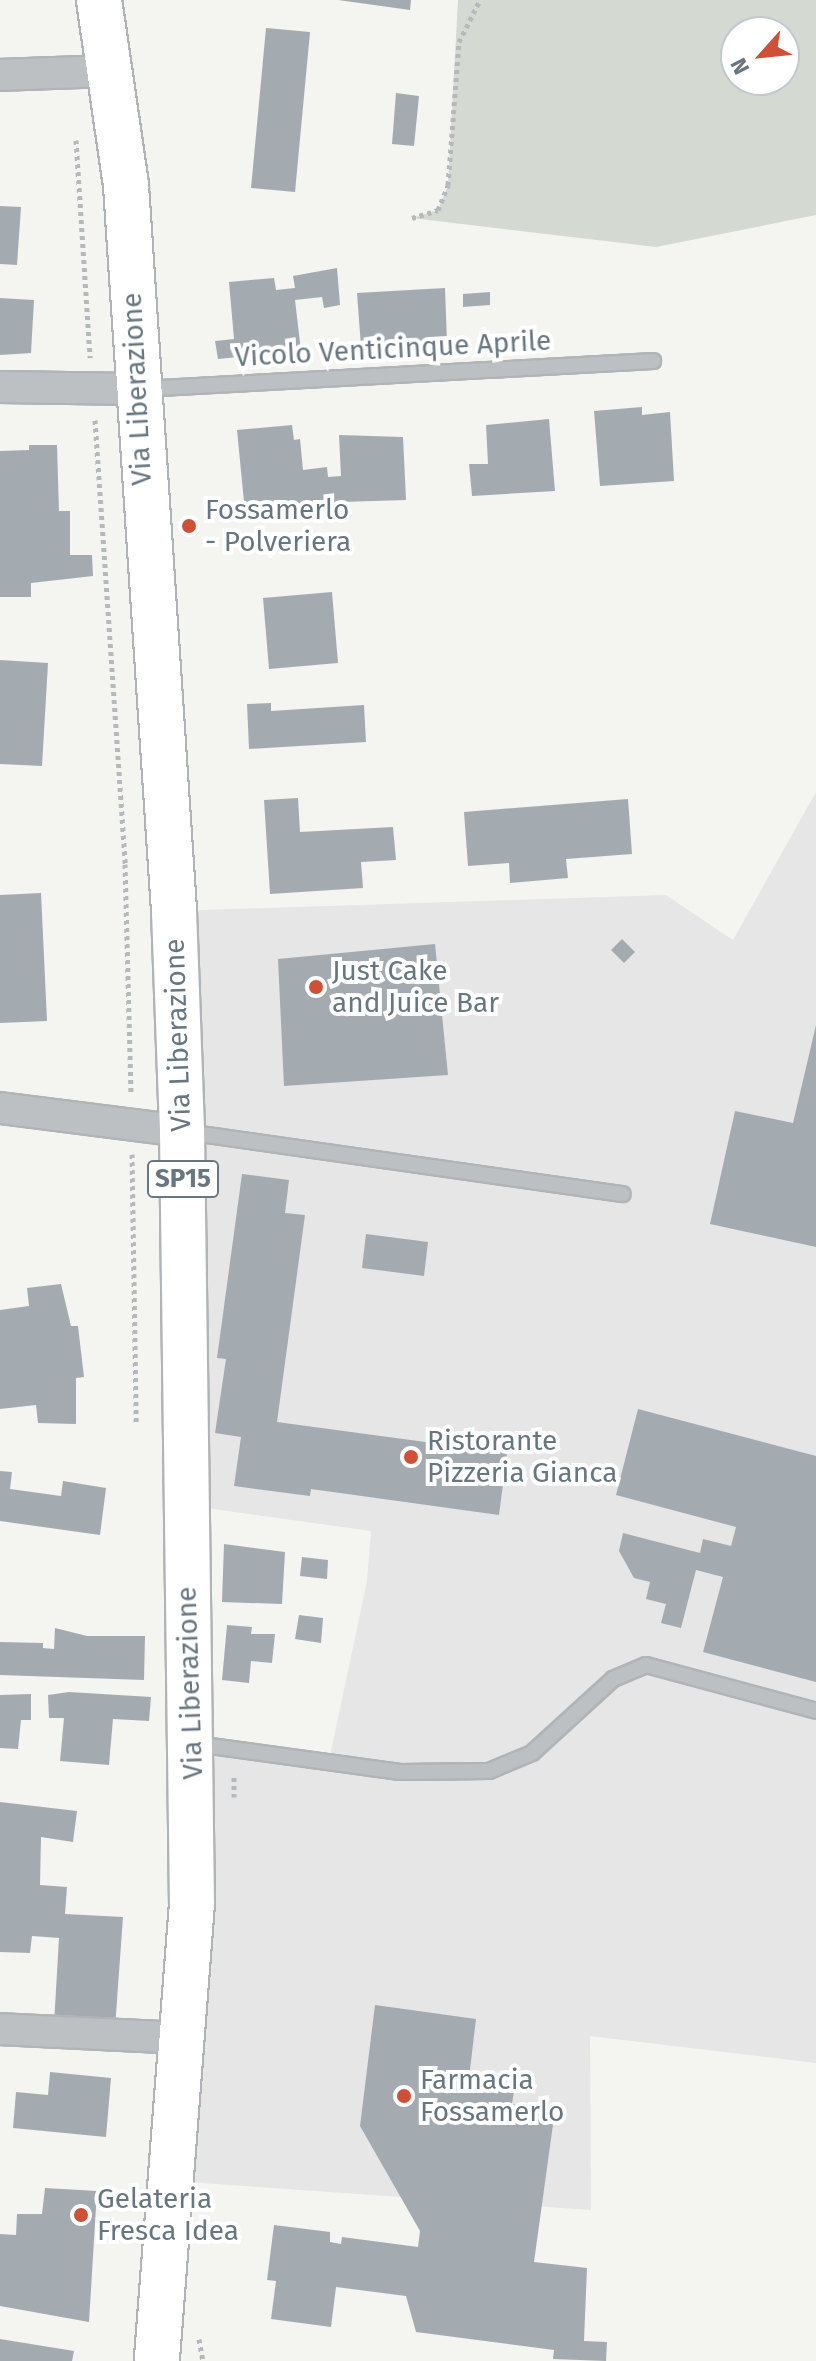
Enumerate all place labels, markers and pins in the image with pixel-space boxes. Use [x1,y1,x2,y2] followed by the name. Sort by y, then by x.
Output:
[205,493,351,559] place label: Fossamerlo - Polveriera
[180,517,198,535] marker: Fossamerlo - Polveriera
[332,954,499,1020] place label: Just Cake and Juice Bar
[307,978,325,996] marker: Just Cake and Juice Bar
[427,1424,618,1490] place label: Ristorante Pizzeria Gianca
[402,1448,420,1466] marker: Ristorante Pizzeria Gianca
[420,2063,564,2129] place label: Farmacia Fossamerlo
[395,2087,413,2105] marker: Farmacia Fossamerlo
[97,2182,239,2248] place label: Gelateria Fresca Idea
[72,2206,90,2224] marker: Gelateria Fresca Idea

